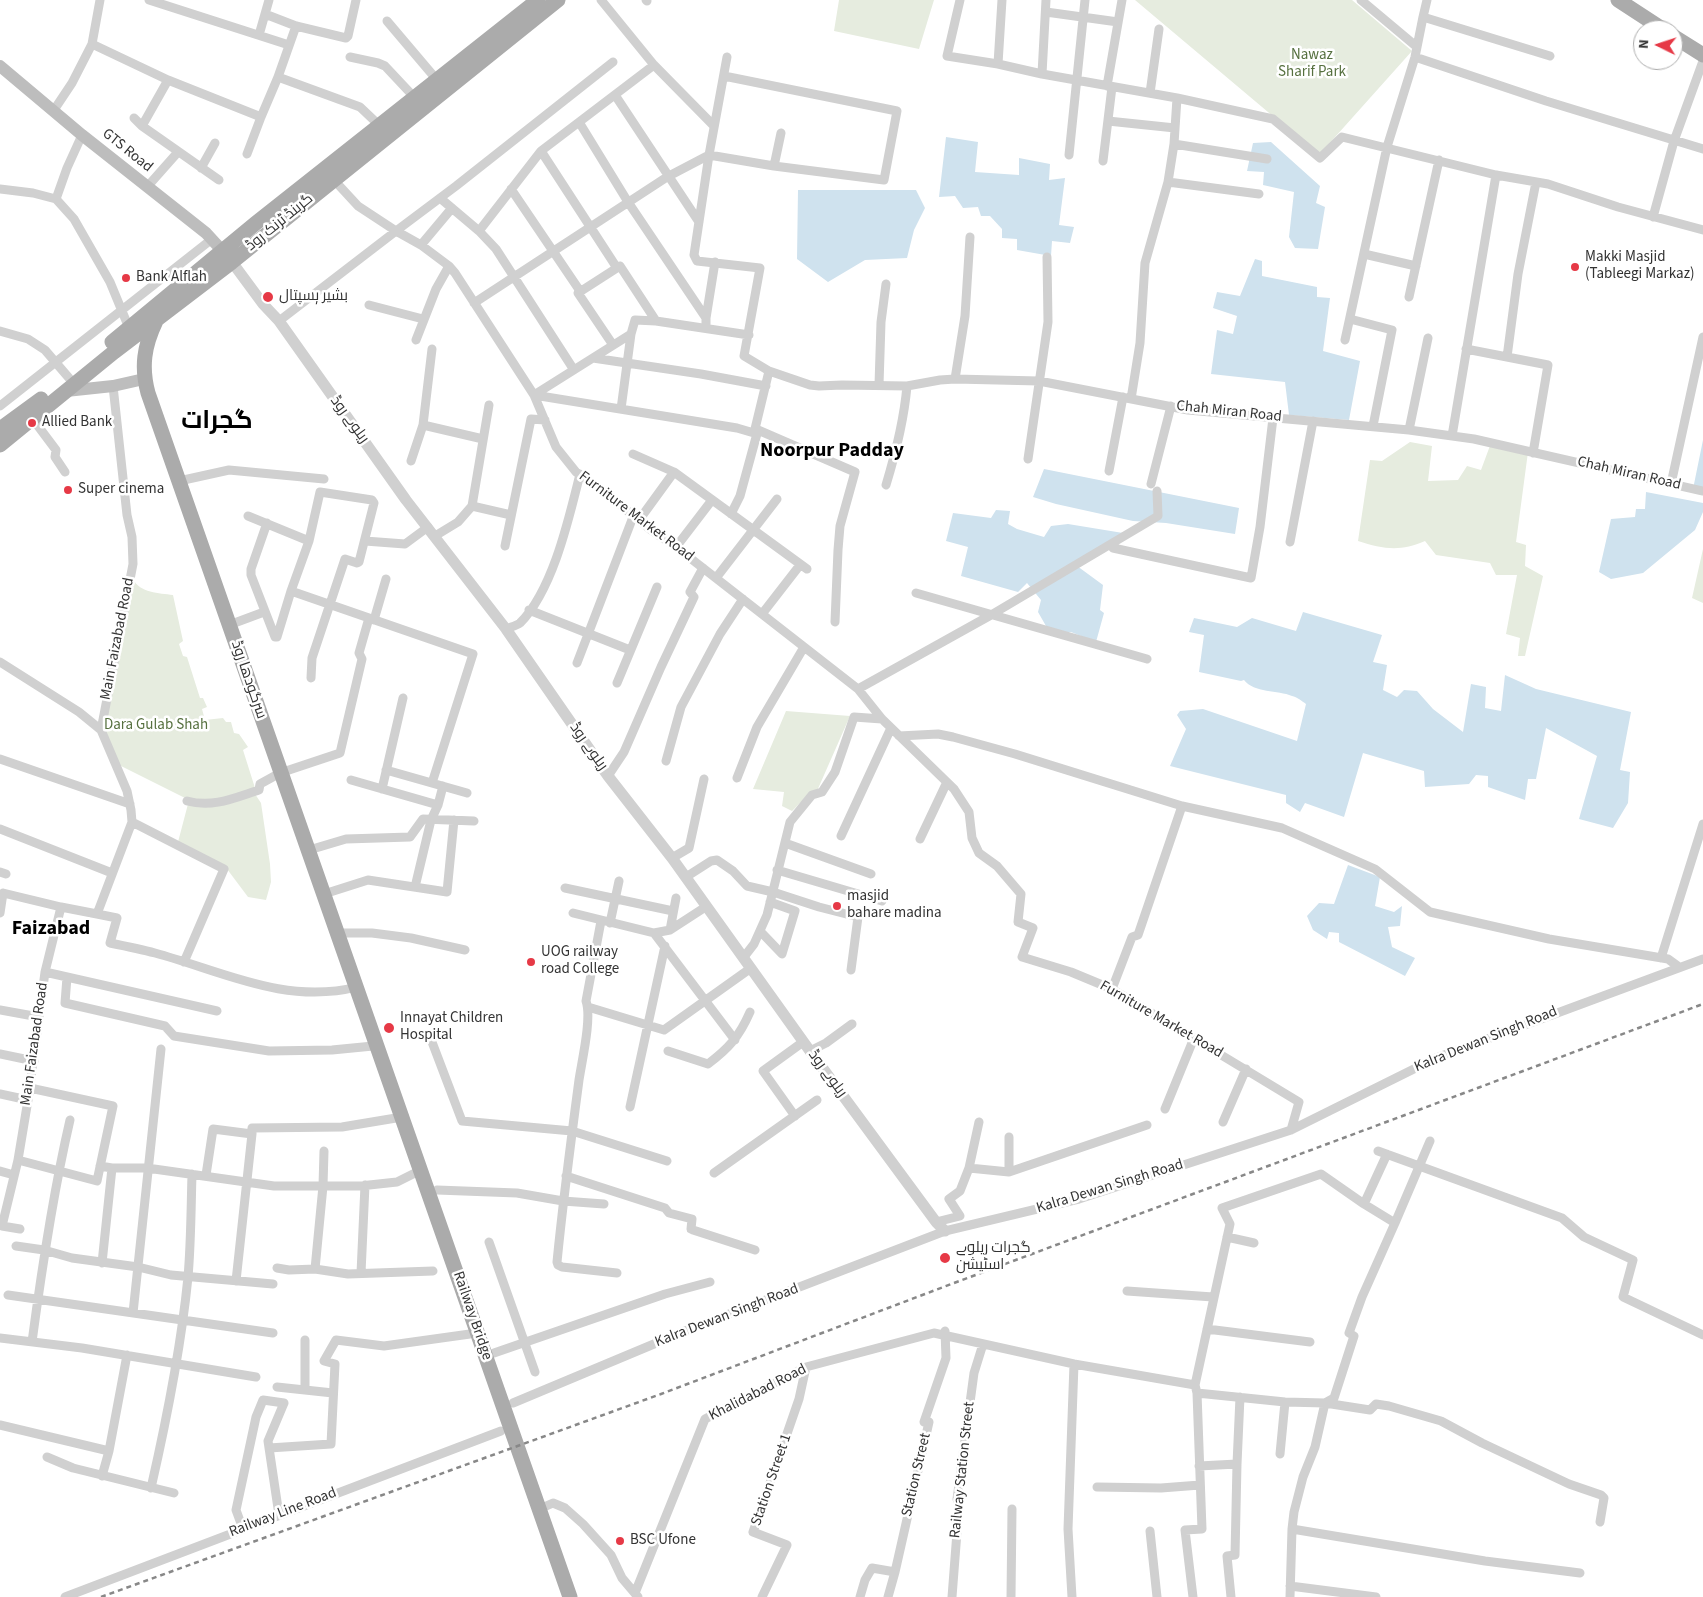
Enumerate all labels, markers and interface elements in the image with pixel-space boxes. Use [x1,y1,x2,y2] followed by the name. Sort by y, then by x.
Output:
[1633,20,1683,70] north arrow
[1634,39,1654,49] text: N
[1278,47,1346,82] park label: Nawaz Sharif Park
[98,125,156,177] street label: GTS Road
[243,190,317,256] street label: گرینڈ ٹرنک روڈ
[1585,249,1695,284] place label: Makki Masjid (Tableegi Markaz)
[1569,261,1581,273] marker: Makki Masjid (Tableegi Markaz)
[136,269,207,287] place label: Bank Alflah
[120,272,132,284] marker: Bank Alflah
[279,288,348,306] place label: بشیر ہسپتال
[261,290,275,304] marker: بشیر ہسپتال
[326,393,372,447] street label: ریلوے روڈ
[1175,398,1283,426] street label: Chah Miran Road
[181,408,253,438] district label: گجرات
[42,414,112,432] place label: Allied Bank
[26,417,38,429] marker: Allied Bank
[760,440,904,464] district label: Noorpur Padday
[1575,453,1683,495] street label: Chah Miran Road
[575,468,697,566] street label: Furniture Market Road
[78,481,164,499] place label: Super cinema
[62,484,74,496] marker: Super cinema
[97,576,139,702] street label: Main Faizabad Road
[226,639,270,721] street label: سرگودھا روڈ
[104,717,208,735] park label: Dara Gulab Shah
[565,720,611,774] street label: ریلوے روڈ
[847,888,942,923] place label: masjid bahare madina
[831,900,843,912] marker: masjid bahare madina
[12,918,90,942] district label: Faizabad
[541,944,619,979] place label: UOG railway road College
[525,956,537,968] marker: UOG railway road College
[1096,977,1226,1063] street label: Furniture Market Road
[17,981,53,1107] street label: Main Faizabad Road
[1412,1003,1560,1077] street label: Kalra Dewan Singh Road
[400,1010,503,1045] place label: Innayat Children Hospital
[382,1021,396,1035] marker: Innayat Children Hospital
[804,1047,850,1101] street label: ریلوے روڈ
[1034,1156,1186,1218] street label: Kalra Dewan Singh Road
[956,1240,1031,1275] place label: گجرات ریلوے اسٹیشن
[938,1251,952,1265] marker: گجرات ریلوے اسٹیشن
[448,1269,496,1363] street label: Railway Bridge
[653,1280,801,1352] street label: Kalra Dewan Singh Road
[706,1361,810,1425] street label: Khalidabad Road
[947,1401,979,1539] street label: Railway Station Street
[899,1431,935,1519] street label: Station Street
[748,1432,796,1528] street label: Station Street 1
[227,1484,339,1542] street label: Railway Line Road
[630,1532,696,1550] place label: BSC Ufone
[614,1535,626,1547] marker: BSC Ufone

